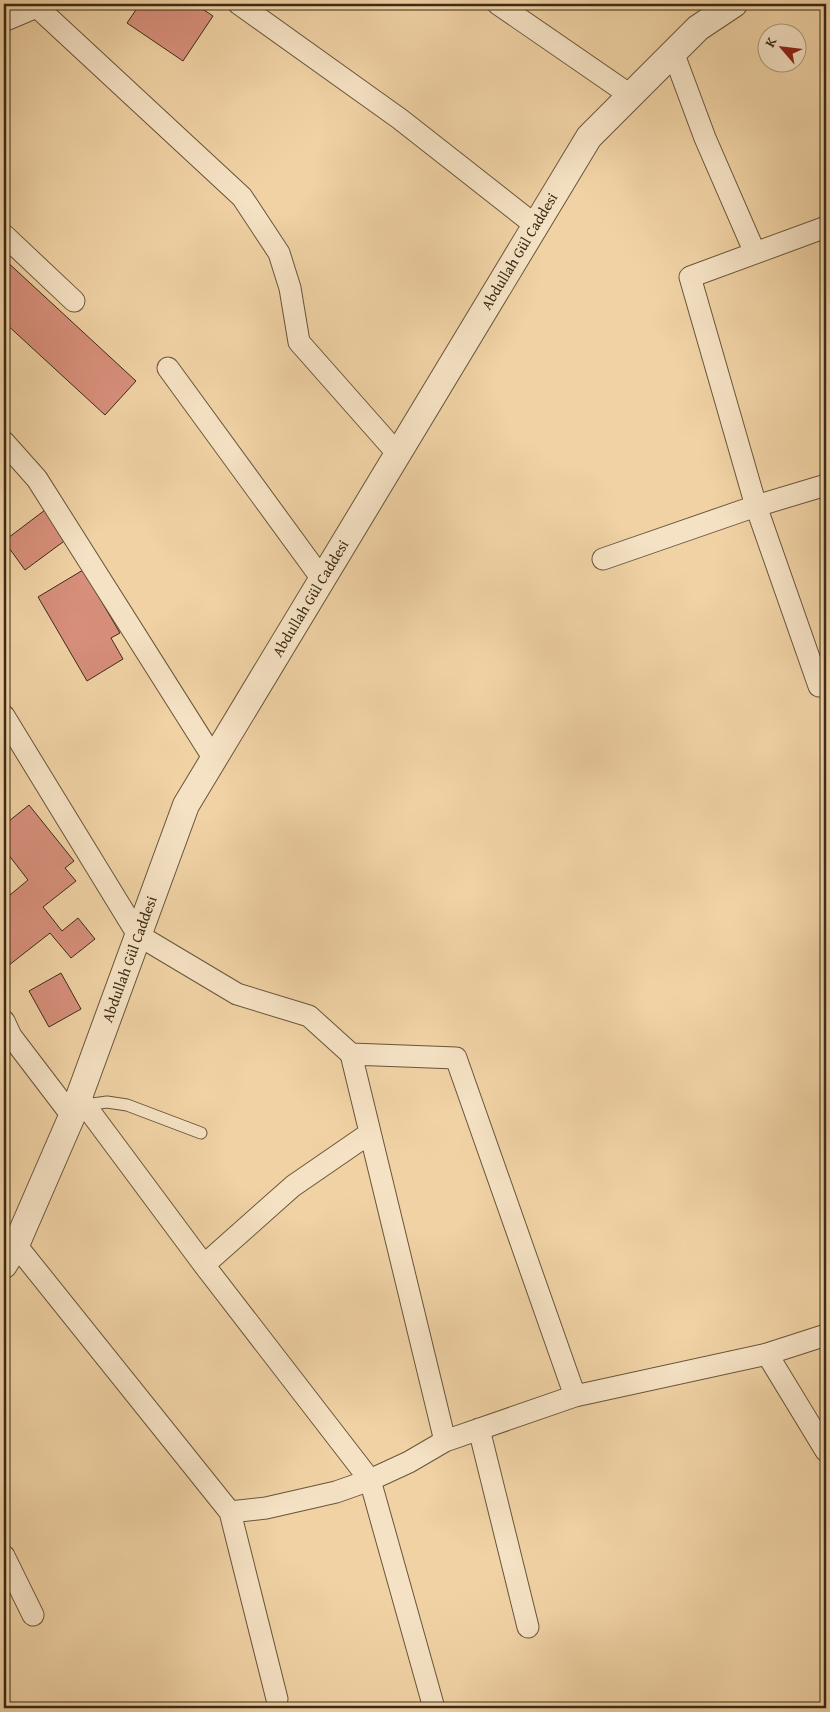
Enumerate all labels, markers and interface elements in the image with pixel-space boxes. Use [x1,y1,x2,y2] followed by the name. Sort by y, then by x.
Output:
[758,22,808,72] north arrow
[760,33,781,51] text: K
[476,189,562,313] street label: Abdullah Gül Caddesi
[267,536,353,660] street label: Abdullah Gül Caddesi
[96,893,162,1025] street label: Abdullah Gül Caddesi

